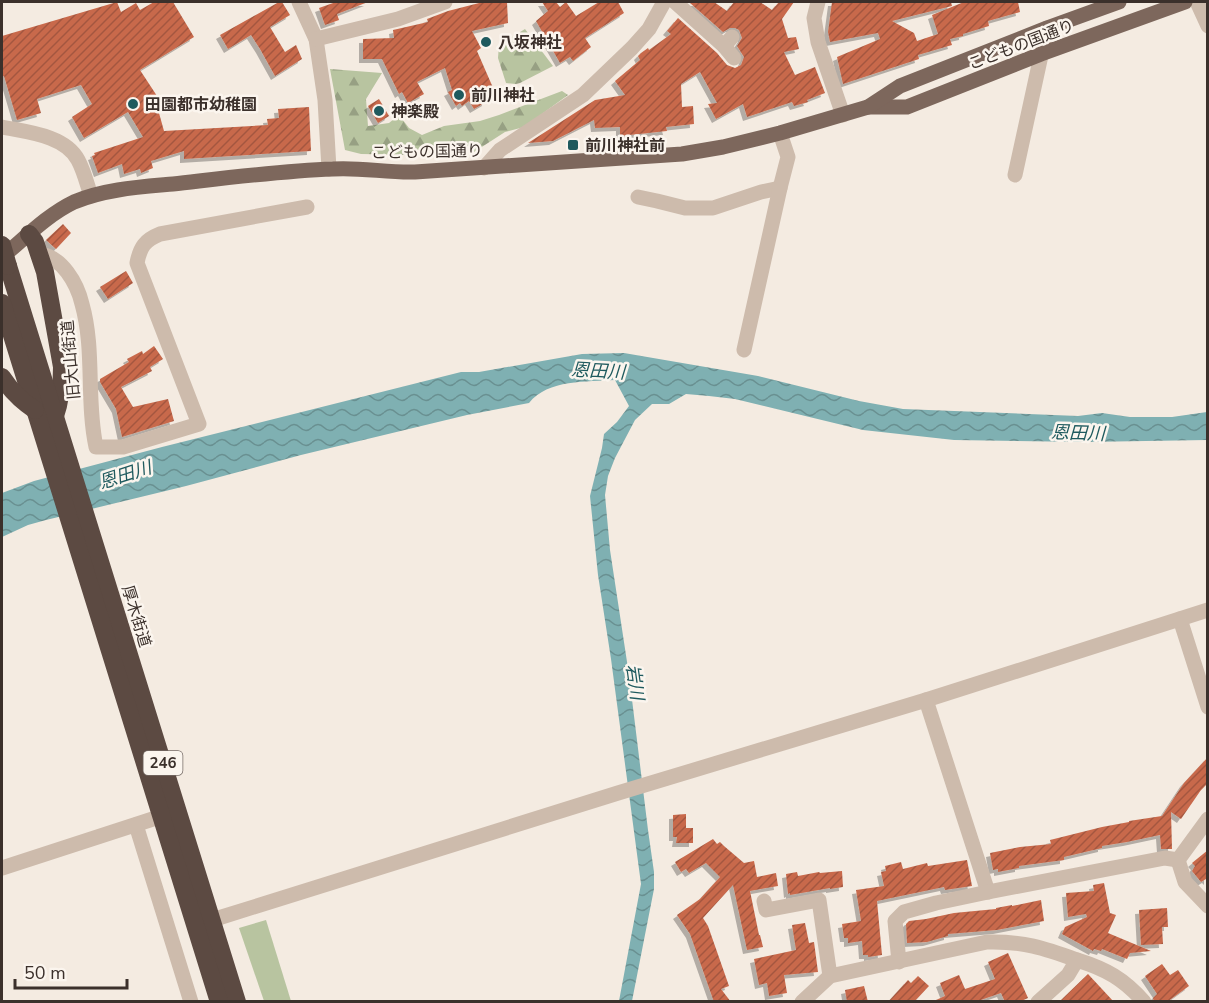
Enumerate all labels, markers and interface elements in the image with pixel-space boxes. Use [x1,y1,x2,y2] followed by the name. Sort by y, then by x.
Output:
[965,15,1078,75] street label: こどもの国通り
[498,32,562,54] place label: 八坂神社
[479,35,493,49] marker: 八坂神社
[471,85,535,107] place label: 前川神社
[452,88,466,102] marker: 前川神社
[145,94,257,116] place label: 田園都市幼稚園
[126,97,140,111] marker: 田園都市幼稚園
[391,101,439,123] place label: 神楽殿
[372,104,386,118] marker: 神楽殿
[585,135,665,157] place label: 前川神社前
[566,138,580,152] marker: 前川神社前
[371,140,483,164] street label: こどもの国通り
[57,319,85,401] street label: 旧大山街道
[570,358,628,385] water label: 恩田川
[1051,420,1107,446] water label: 恩田川
[96,455,156,495] water label: 恩田川
[116,582,156,650] street label: 厚木街道
[621,663,650,703] water label: 岩川
[144,751,182,775] road number: 246
[15,952,128,990] scale bar
[24,961,66,985] text: 50 m

